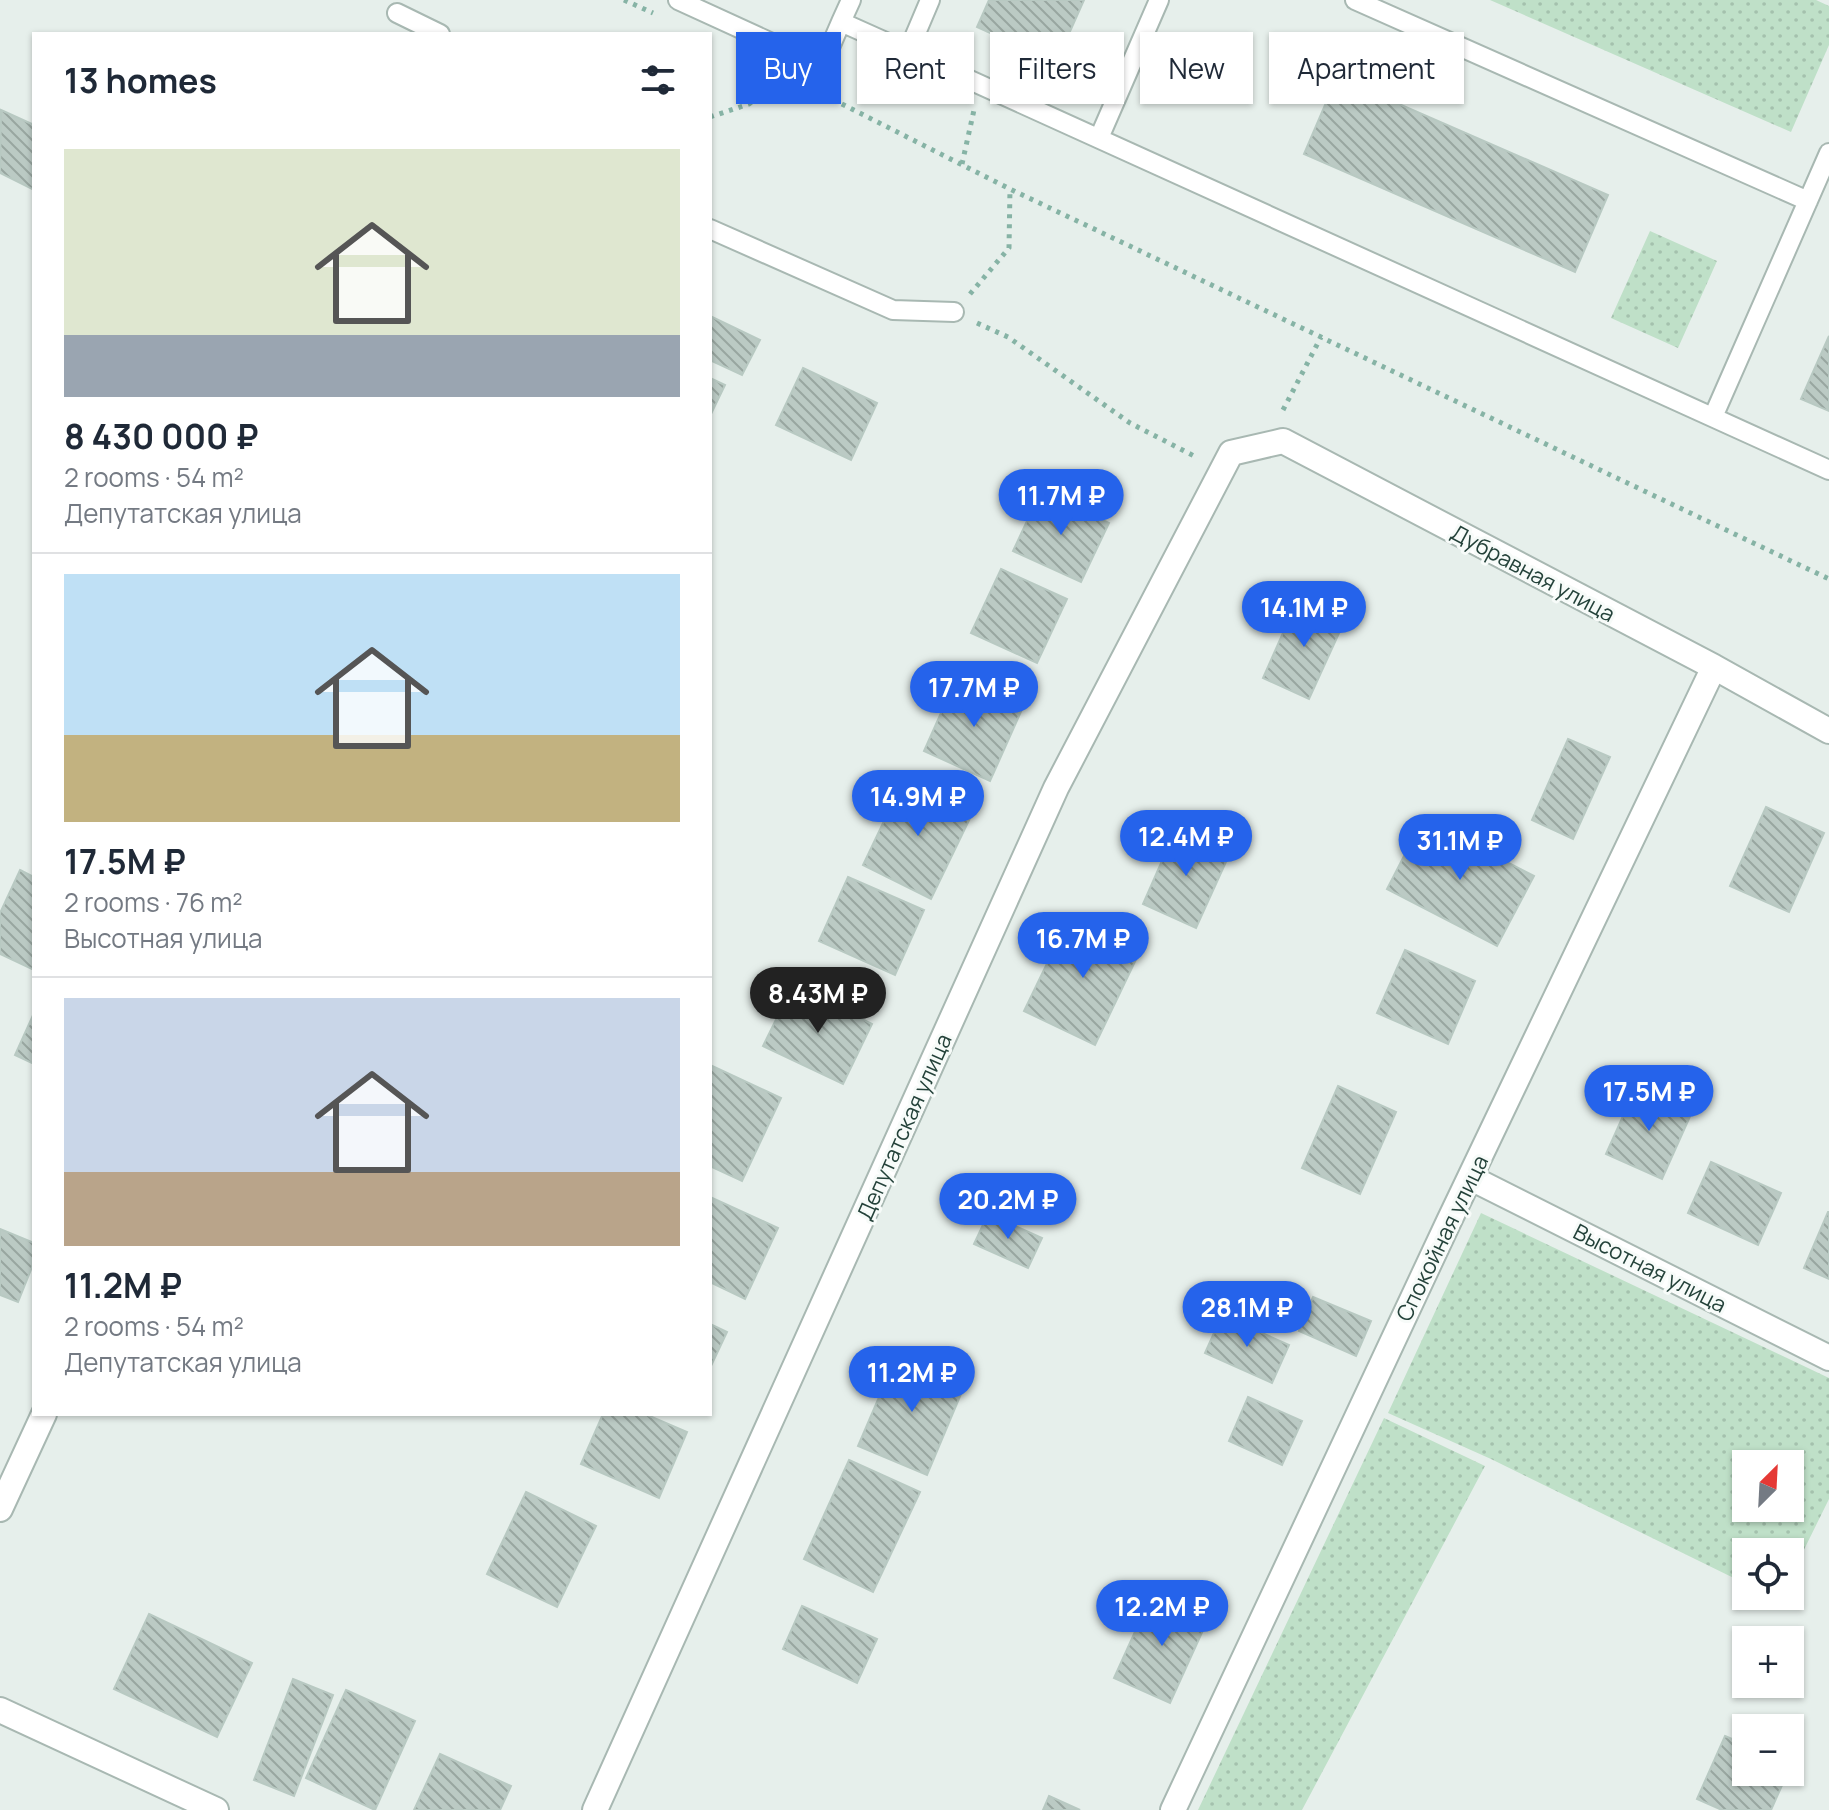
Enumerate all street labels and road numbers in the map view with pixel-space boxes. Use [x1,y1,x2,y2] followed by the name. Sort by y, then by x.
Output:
[1446,517,1620,629] street label: Дубравная улица
[849,1029,959,1225] street label: Депутатская улица
[1389,1150,1495,1326] street label: Спокойная улица
[1568,1217,1732,1319] street label: Высотная улица

